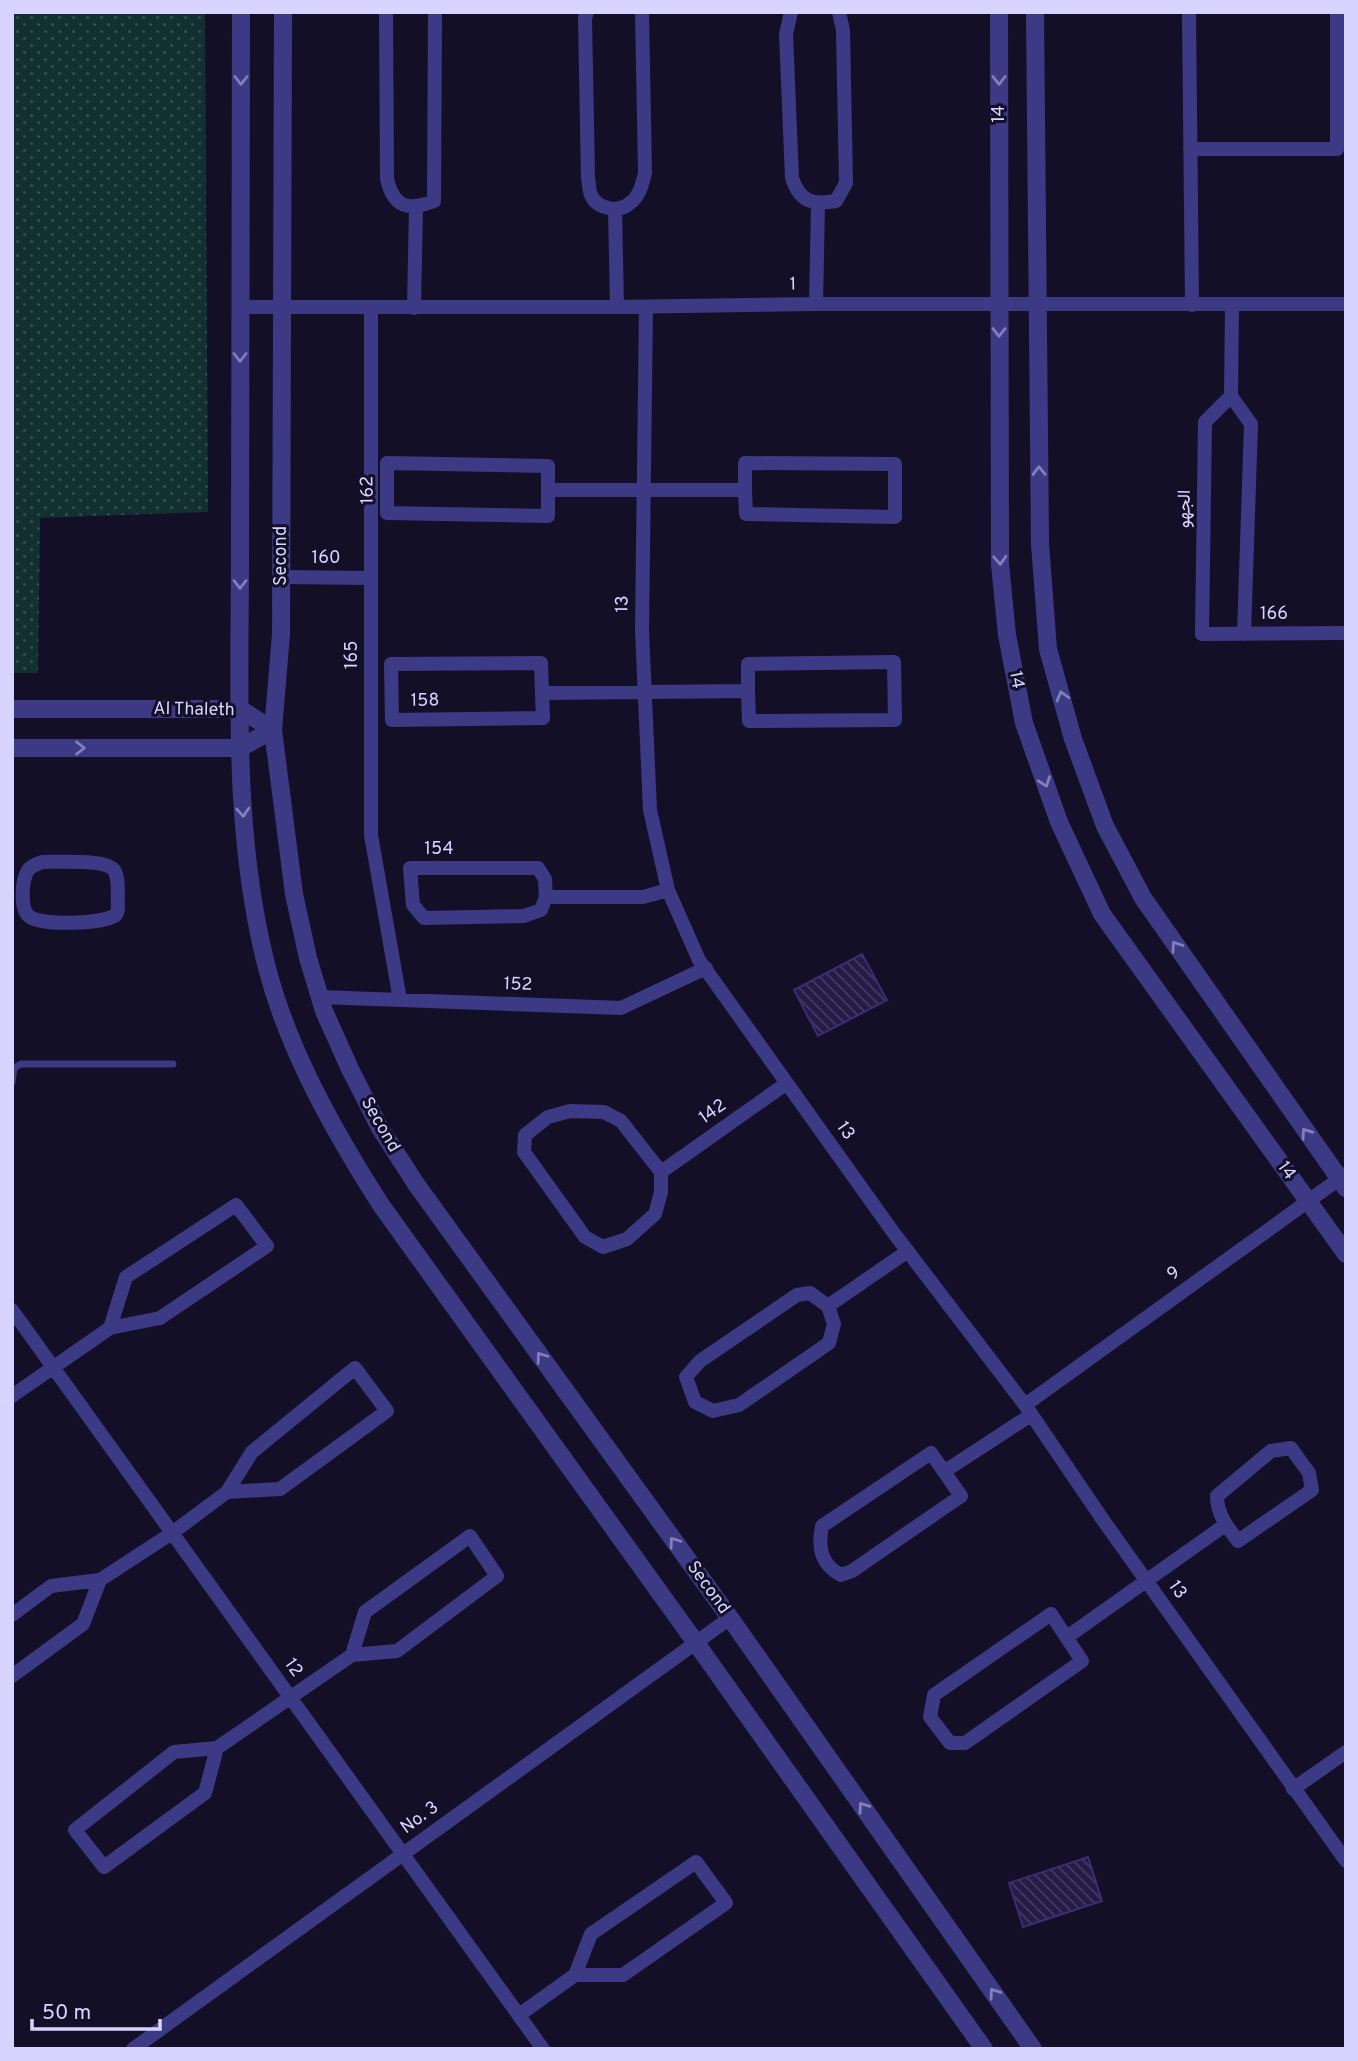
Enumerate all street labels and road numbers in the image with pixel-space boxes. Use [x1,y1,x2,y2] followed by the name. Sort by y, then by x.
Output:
[988,105,1011,123] street label: 14
[789,273,797,297] street label: 1
[356,476,380,504] street label: 162
[1173,489,1197,529] street label: الجهو
[270,526,293,586] street label: Second
[311,547,341,570] street label: 160
[611,595,635,613] street label: 13
[1260,603,1288,626] street label: 166
[341,641,364,669] street label: 165
[1003,669,1029,691] street label: 14
[410,689,440,713] street label: 158
[153,698,235,722] street label: Al Thaleth
[424,838,454,861] street label: 154
[503,973,533,997] street label: 152
[355,1093,405,1157] street label: Second
[695,1094,731,1130] street label: 142
[831,1117,859,1145] street label: 13
[1272,1157,1300,1185] street label: 14
[1163,1262,1185,1286] street label: 9
[681,1557,735,1619] street label: Second
[1163,1576,1191,1604] street label: 13
[278,1654,308,1682] street label: 12
[396,1796,444,1840] street label: No. 3

